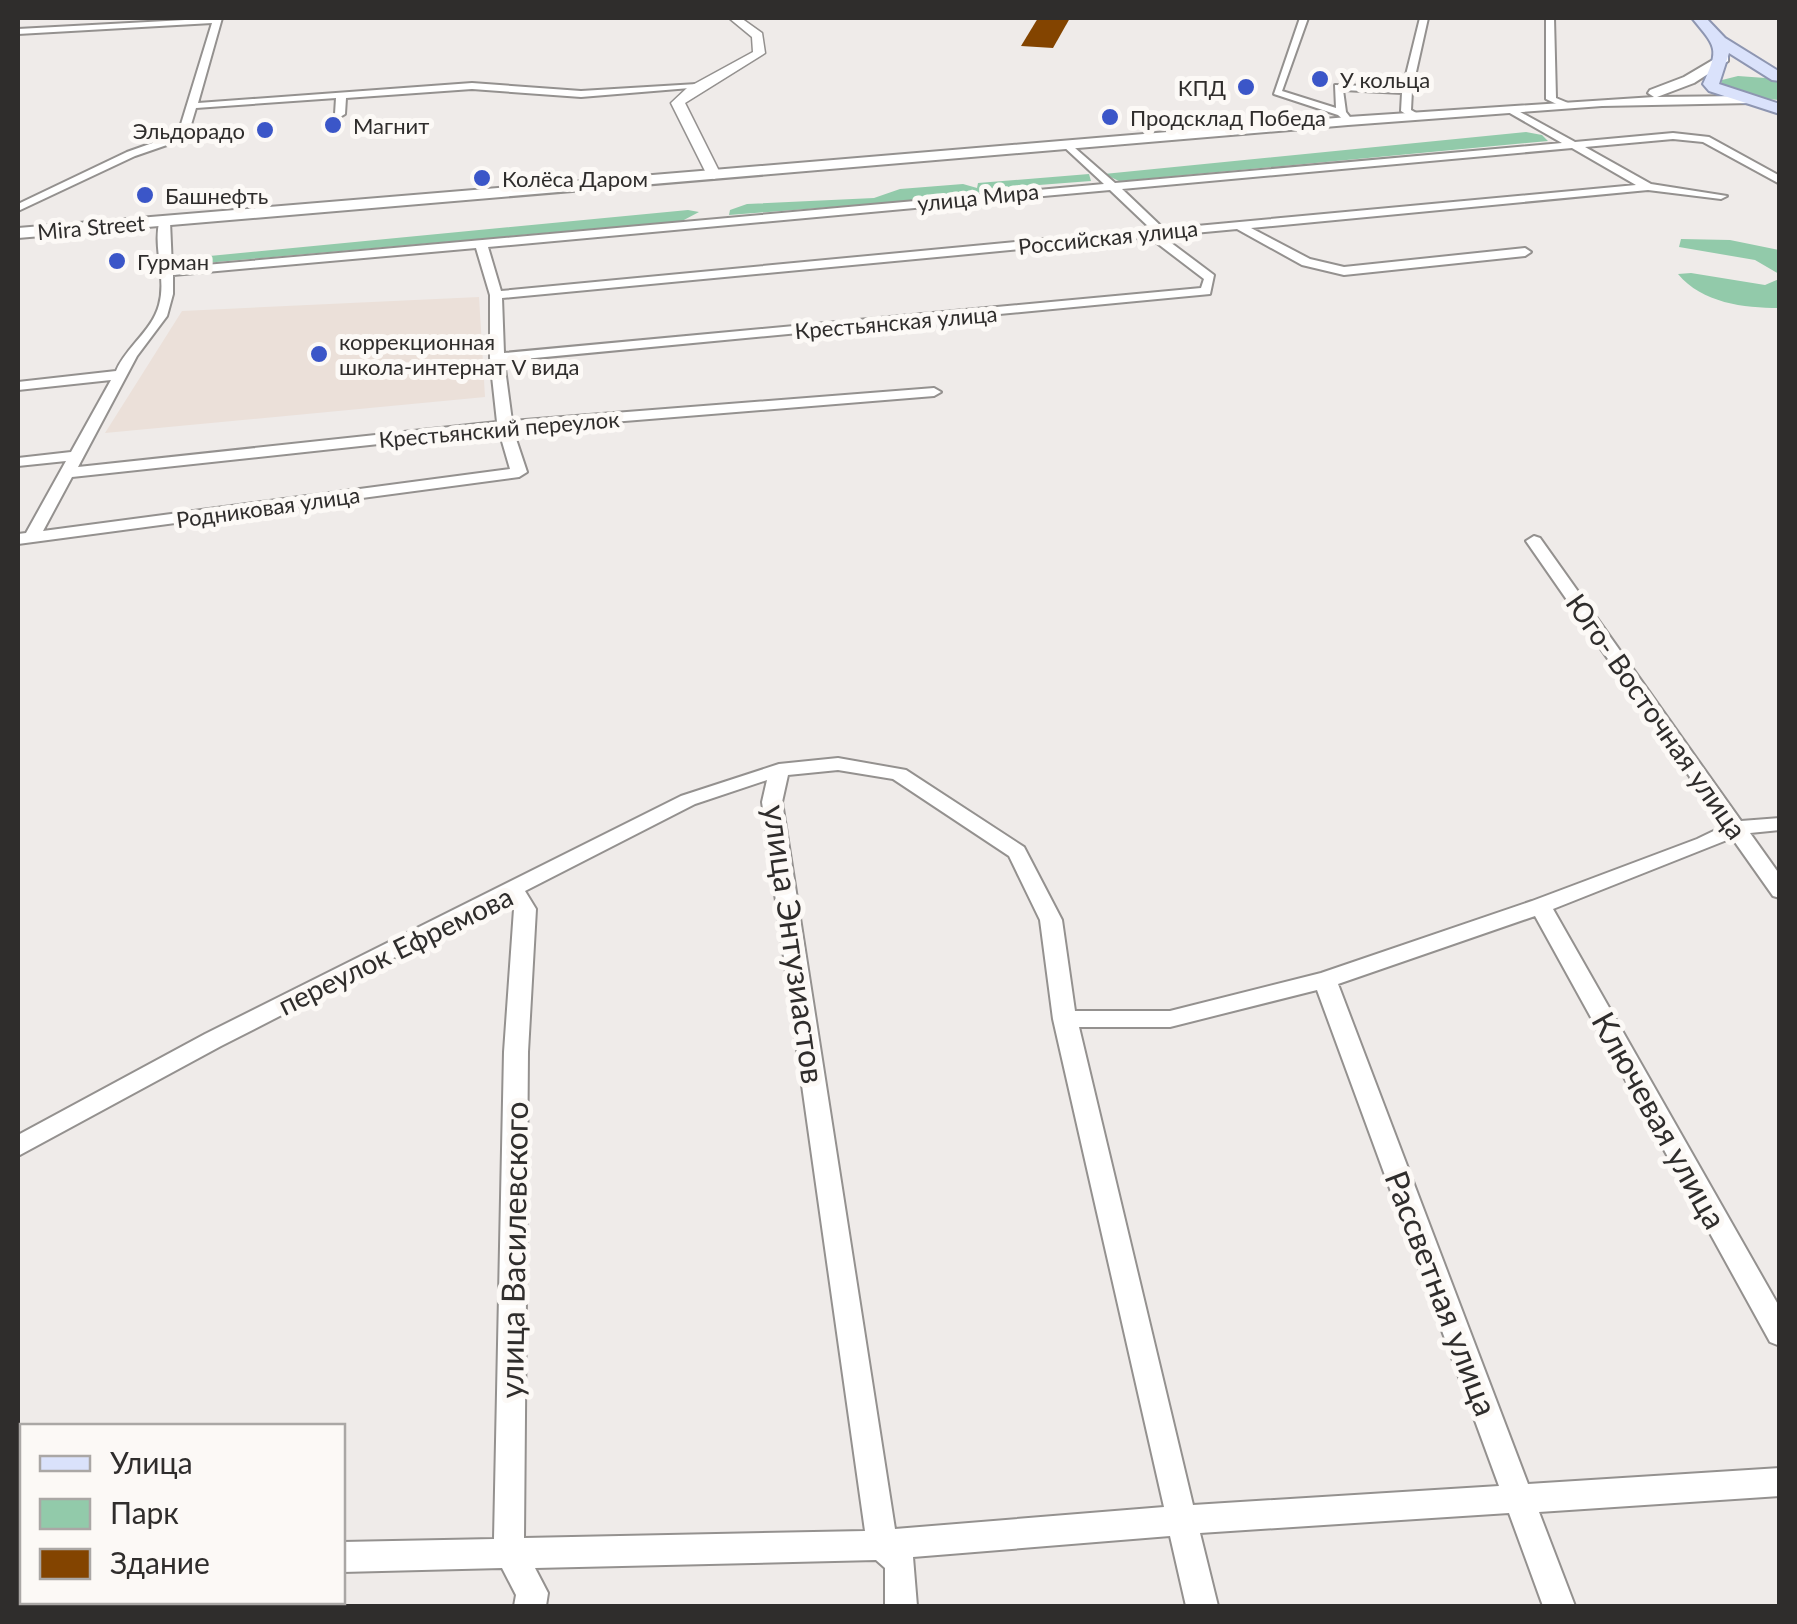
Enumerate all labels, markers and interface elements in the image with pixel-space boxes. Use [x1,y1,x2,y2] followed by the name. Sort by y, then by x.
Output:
[1340,66,1430,93] place label: У кольца
[1309,68,1331,90] marker: У кольца
[1178,74,1226,101] place label: КПД
[1235,76,1257,98] marker: КПД
[1130,104,1326,131] place label: Продсклад Победа
[1099,106,1121,128] marker: Продсклад Победа
[353,112,429,139] place label: Магнит
[322,114,344,136] marker: Магнит
[133,117,245,144] place label: Эльдорадо
[254,119,276,141] marker: Эльдорадо
[502,165,648,192] place label: Колёса Даром
[471,167,493,189] marker: Колёса Даром
[916,177,1040,217] street label: улица Мира
[165,182,268,209] place label: Башнефть
[134,184,156,206] marker: Башнефть
[36,209,146,245] street label: Mira Street
[1017,214,1199,260] street label: Российская улица
[137,248,209,275] place label: Гурман
[106,250,128,272] marker: Гурман
[794,300,998,344] street label: Крестьянская улица
[339,328,579,380] place label: коррекционная школа-интернат V вида
[308,343,330,365] marker: коррекционная школа-интернат V вида
[378,405,621,453] street label: Крестьянский переулок
[174,481,362,533] street label: Родниковая улица
[1559,587,1755,845] street label: Юго- Восточная улица
[756,802,834,1086] street label: улица Энтузиастов
[272,878,518,1022] street label: переулок Ефремова
[1584,1005,1736,1235] street label: Ключевая улица
[491,1101,535,1399] street label: улица Василевского
[1377,1165,1507,1421] street label: Рассветная улица
[20,1424,345,1604] legend
[110,1444,193,1480] text: Улица
[110,1494,179,1530] text: Парк
[110,1544,210,1580] text: Здание

